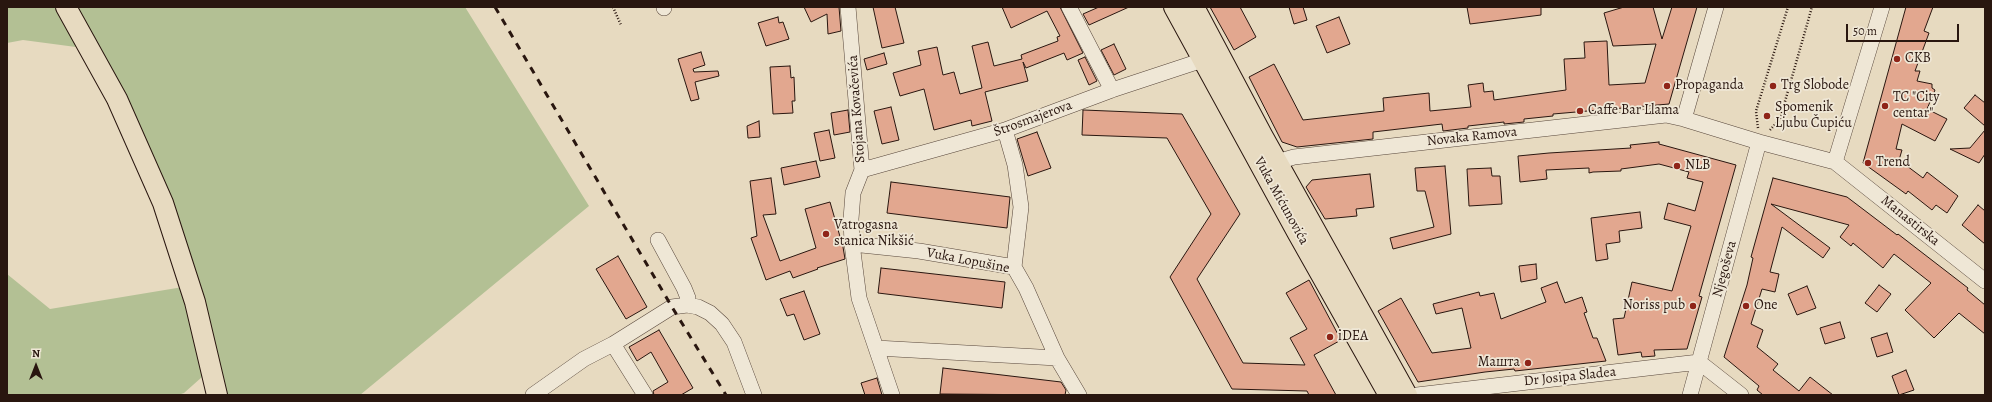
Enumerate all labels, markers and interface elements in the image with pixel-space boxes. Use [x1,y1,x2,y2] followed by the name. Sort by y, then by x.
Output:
[1848,16,1961,42] scale bar
[1853,23,1877,39] text: 50 m
[1905,51,1931,67] place label: CKB
[845,54,869,164] street label: Stojana Kovačevića
[1892,54,1902,64] marker: CKB
[1675,78,1744,94] place label: Propaganda
[1781,78,1849,94] place label: Trg Slobode
[1662,81,1672,91] marker: Propaganda
[1768,81,1778,91] marker: Trg Slobode
[1893,90,1939,122] place label: TC "City centar"
[991,97,1075,141] street label: Štrosmajerova
[1775,100,1852,132] place label: Spomenik Ljubu Čupiću
[1880,101,1890,111] marker: TC "City centar"
[1588,103,1679,119] place label: Caffe Bar Llama
[1575,106,1585,116] marker: Caffe Bar Llama
[1762,111,1772,121] marker: Spomenik Ljubu Čupiću
[1426,124,1518,150] street label: Novaka Ramova
[1250,154,1312,248] street label: Vuka Mićunovića
[1876,155,1910,171] place label: Trend
[1685,158,1710,174] place label: NLB
[1863,158,1873,168] marker: Trend
[1672,161,1682,171] marker: NLB
[1877,192,1943,250] street label: Manastirska
[834,218,914,250] place label: Vatrogasna stanica Nikšić
[821,229,831,239] marker: Vatrogasna stanica Nikšić
[1709,239,1741,299] street label: Njegoševa
[925,245,1011,277] street label: Vuka Lopušine
[1623,298,1685,314] place label: Noriss pub
[1754,298,1778,314] place label: One
[1688,301,1698,311] marker: Noriss pub
[1741,301,1751,311] marker: One
[1338,329,1368,345] place label: iDEA
[1325,332,1335,342] marker: iDEA
[16,346,56,386] north arrow
[32,346,40,361] text: N
[1478,355,1520,371] place label: Машта
[1523,358,1533,368] marker: Машта
[1523,364,1617,390] street label: Dr Josipa Sladea

